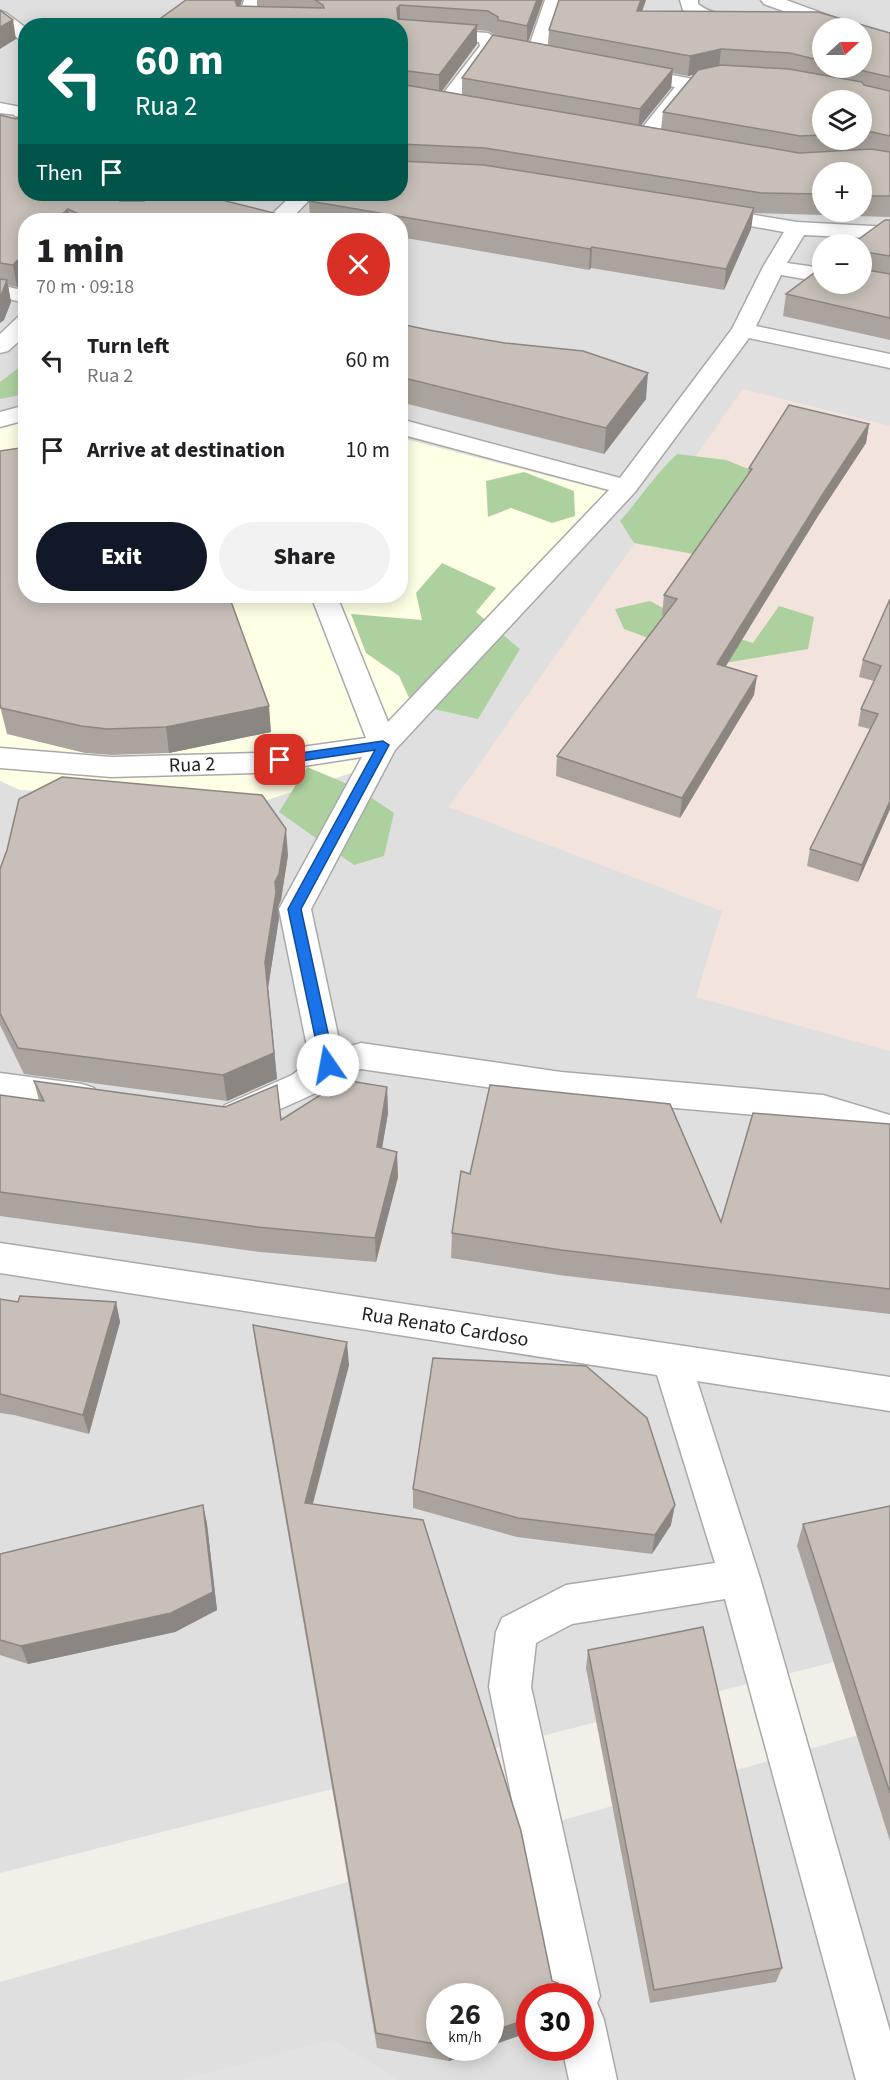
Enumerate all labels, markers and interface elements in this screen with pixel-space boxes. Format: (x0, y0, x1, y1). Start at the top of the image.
north arrow (812, 18, 872, 78)
map controls (812, 18, 872, 294)
text: 60 m (135, 31, 224, 91)
icon: left (36, 42, 114, 120)
text: Rua 2 (135, 87, 197, 126)
button: layers (812, 90, 872, 150)
icon: arrive (95, 156, 128, 189)
text: Then (36, 157, 83, 189)
button: + (812, 162, 872, 222)
text: 1 min (36, 225, 124, 276)
button: close (327, 233, 390, 296)
button: − (812, 234, 872, 294)
text: 70 m · 09:18 (36, 273, 134, 301)
text: Turn left (87, 330, 169, 362)
icon: left (36, 344, 69, 377)
text: 60 m (345, 344, 390, 376)
text: Rua 2 (87, 362, 133, 390)
icon: arrive (36, 434, 69, 467)
text: Arrive at destination (87, 434, 285, 466)
text: 10 m (345, 434, 390, 466)
button: Exit (36, 522, 207, 591)
button: Share (219, 522, 390, 591)
pin (254, 734, 305, 785)
icon: arrive (263, 743, 296, 776)
street label: Rua 2 (168, 750, 216, 780)
position arrow (296, 1033, 360, 1097)
street label: Rua Renato Cardoso (359, 1300, 531, 1354)
speed limit sign: 30 (516, 1983, 594, 2061)
text: 26 (449, 1993, 481, 2036)
text: km/h (448, 2027, 482, 2048)

